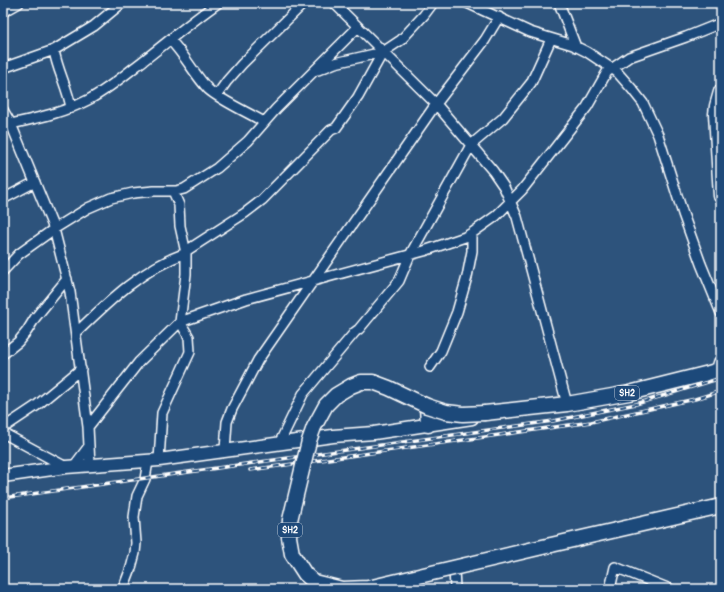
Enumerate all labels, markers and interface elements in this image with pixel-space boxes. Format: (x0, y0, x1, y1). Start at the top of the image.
road number: SH2 (615, 386, 639, 400)
road number: SH2 (278, 523, 302, 537)

